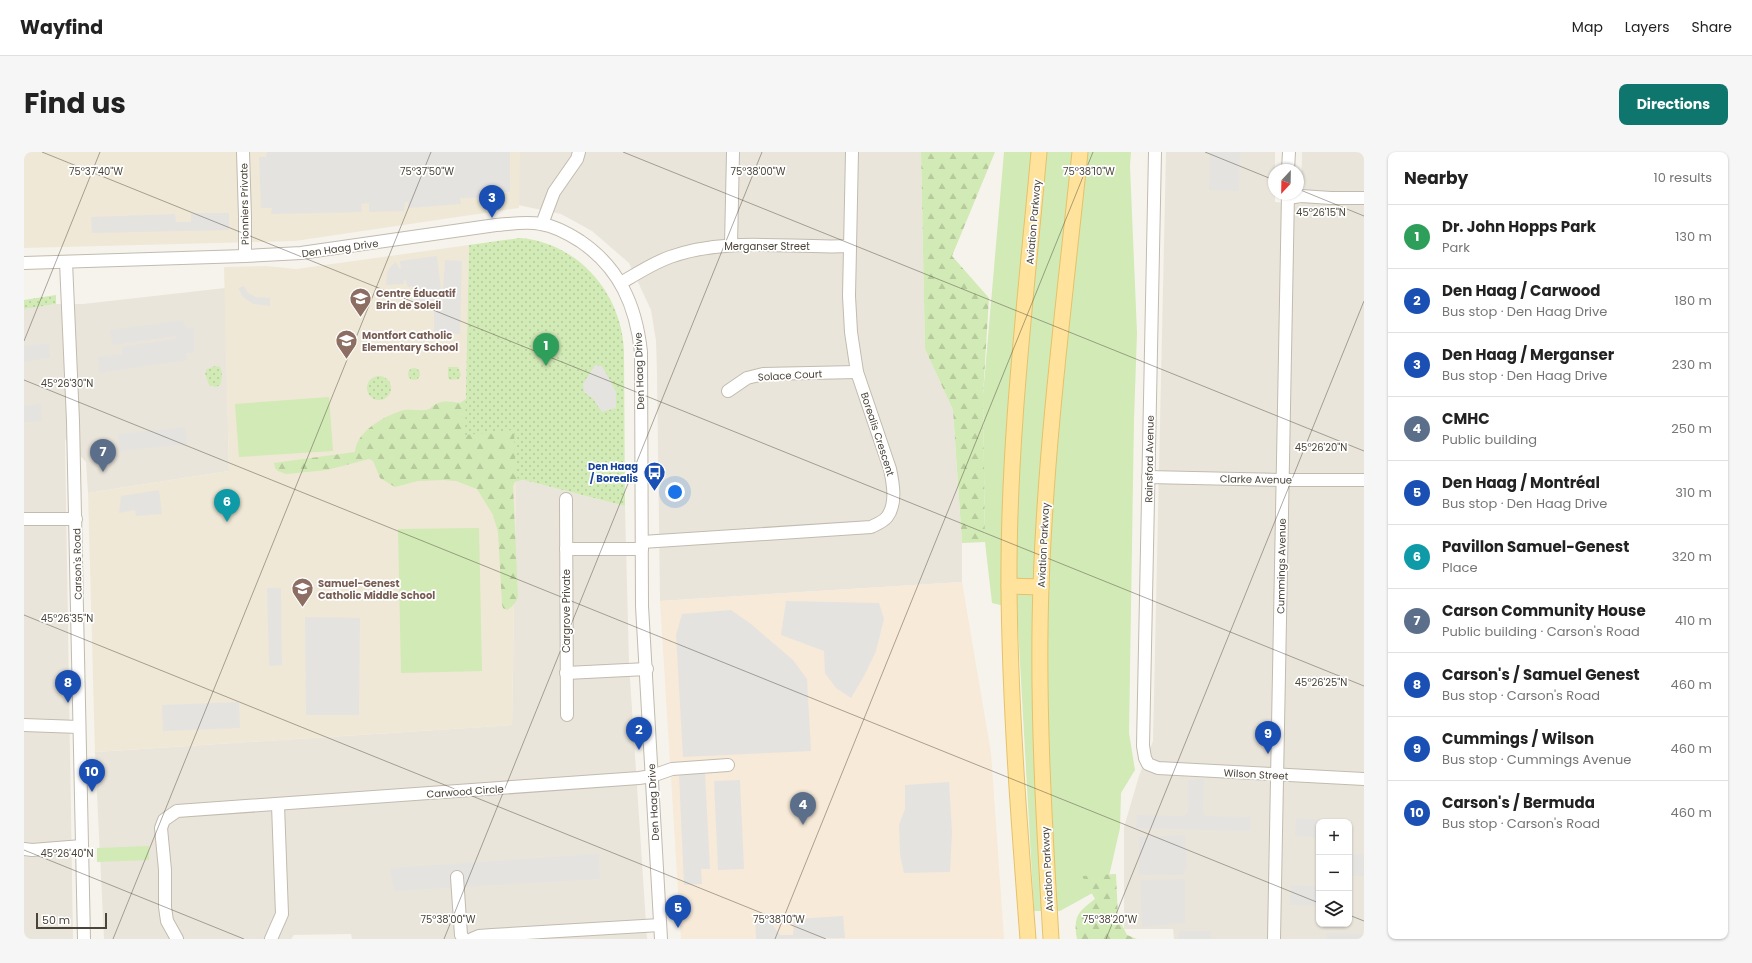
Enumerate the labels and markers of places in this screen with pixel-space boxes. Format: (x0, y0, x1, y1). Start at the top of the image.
pin: 3 (479, 185, 505, 218)
school or university icon: Centre Éducatif Brin de Soleil (347, 286, 373, 319)
place label: Centre Éducatif Brin de Soleil (376, 286, 456, 313)
school or university icon: Montfort Catholic Elementary School (334, 328, 360, 361)
place label: Montfort Catholic Elementary School (362, 328, 458, 355)
pin: 1 (533, 333, 559, 366)
pin: 7 (90, 439, 116, 472)
place label: Den Haag / Borealis (588, 459, 638, 486)
bus stop icon: Den Haag / Borealis (641, 459, 667, 492)
pin: 6 (214, 489, 240, 522)
school or university icon: Samuel-Genest Catholic Middle School (289, 576, 315, 609)
place label: Samuel-Genest Catholic Middle School (318, 576, 435, 603)
pin: 8 (55, 670, 81, 703)
pin: 2 (626, 717, 652, 750)
pin: 9 (1255, 721, 1281, 754)
pin: 10 (79, 759, 105, 792)
pin: 4 (790, 792, 816, 825)
pin: 5 (665, 895, 691, 928)

